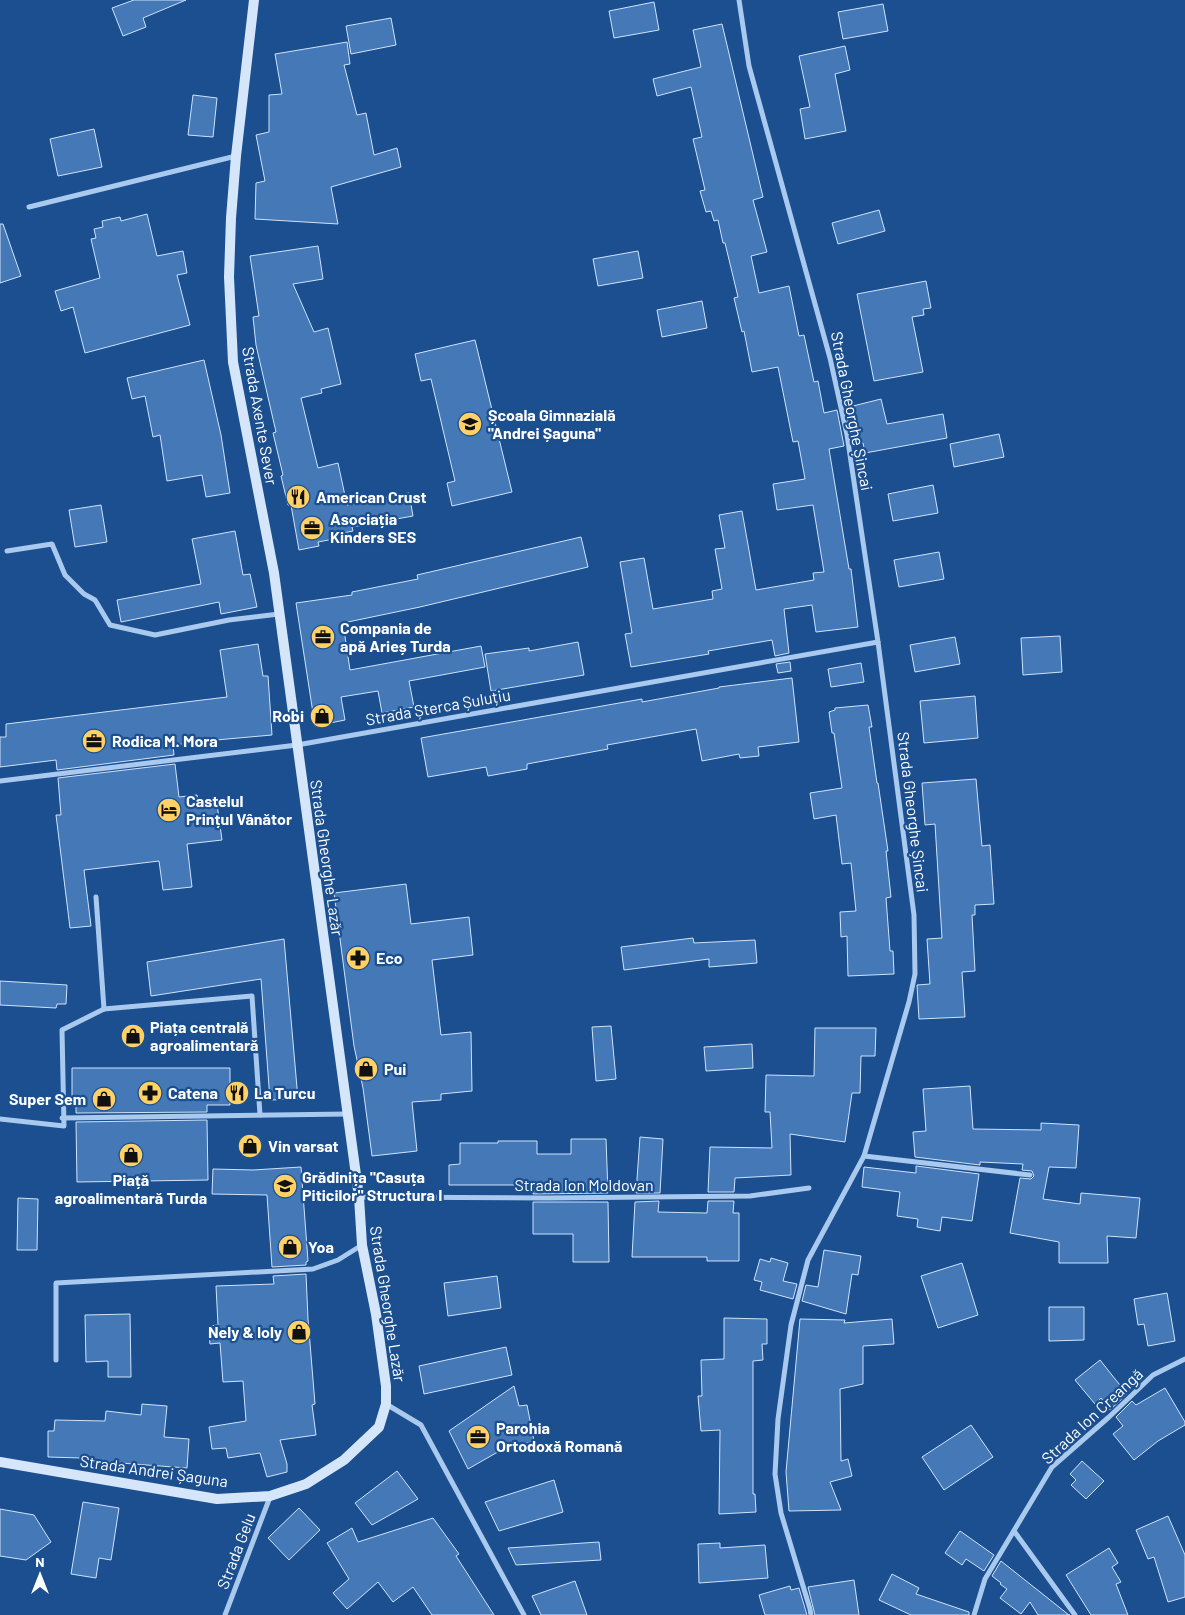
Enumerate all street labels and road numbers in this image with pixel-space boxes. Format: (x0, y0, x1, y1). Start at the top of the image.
street label: Strada Gheorghe Șincai (828, 330, 877, 492)
street label: Strada Axente Sever (239, 345, 282, 487)
street label: Strada Șterca Șuluțiu (364, 684, 512, 729)
street label: Strada Gheorghe Șincai (894, 731, 933, 893)
street label: Strada Gheorghe Lazăr (307, 779, 348, 937)
street label: Strada Ion Moldovan (514, 1175, 654, 1194)
street label: Strada Gheorghe Lazăr (367, 1225, 410, 1383)
street label: Strada Ion Creangă (1037, 1364, 1146, 1467)
street label: Strada Andrei Șaguna (79, 1451, 229, 1490)
street label: Strada Gelu (212, 1510, 259, 1591)

